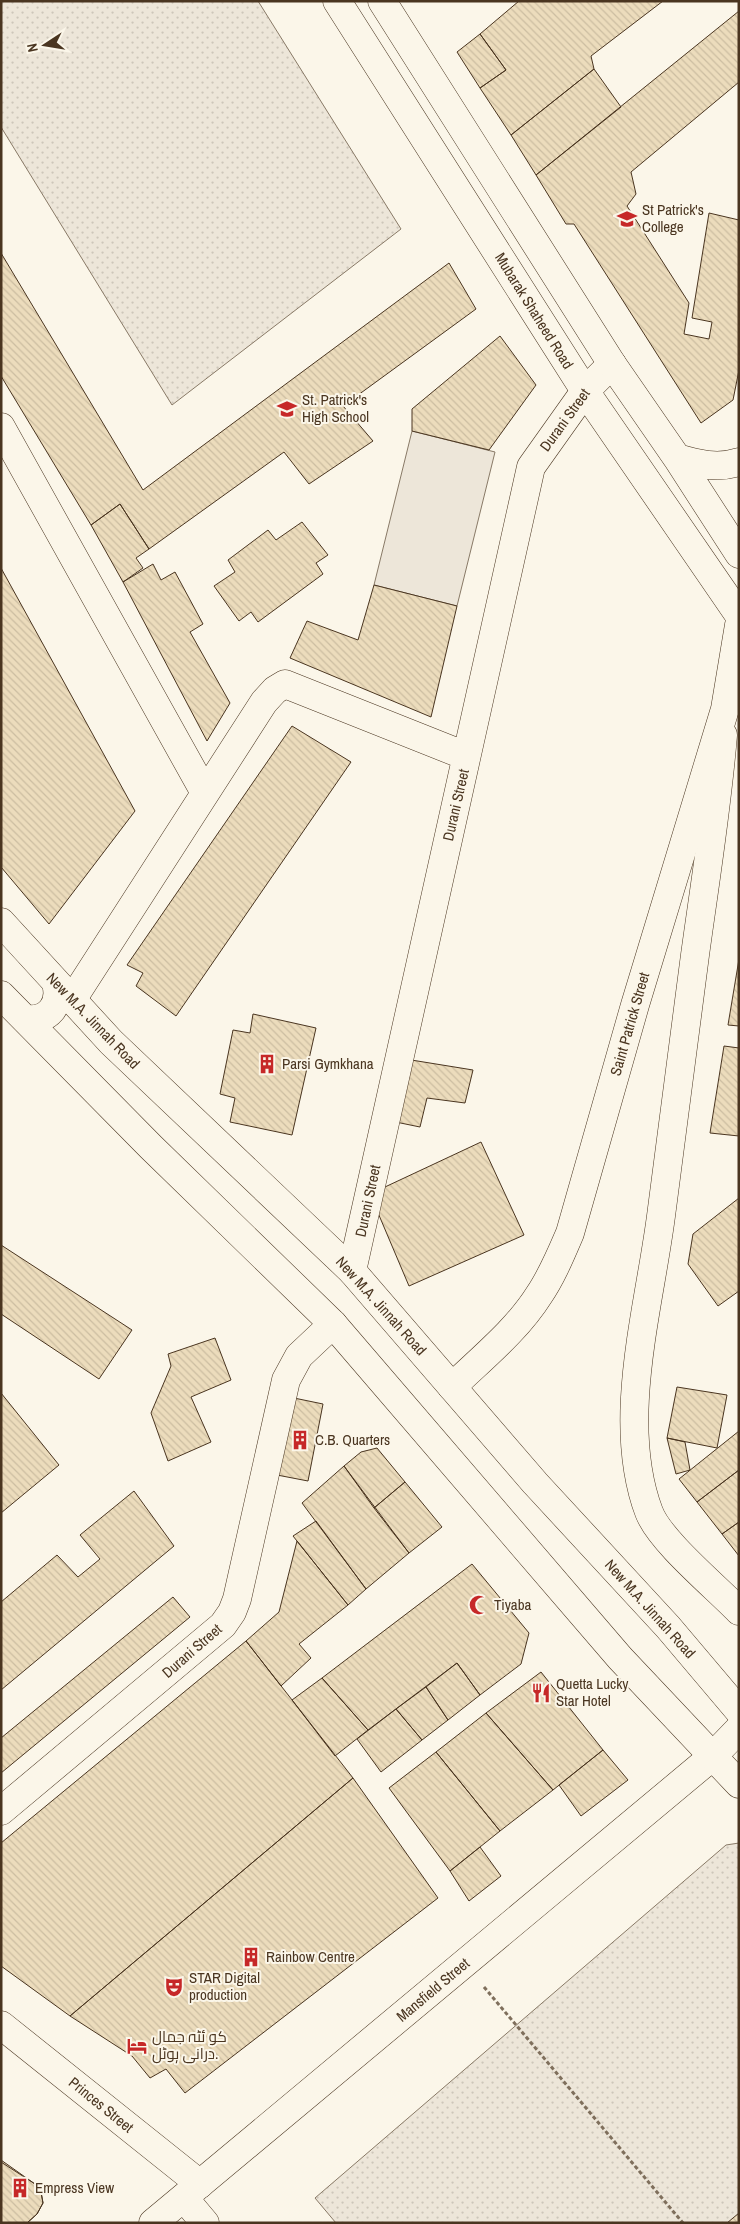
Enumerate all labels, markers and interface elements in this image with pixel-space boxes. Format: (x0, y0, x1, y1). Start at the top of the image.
north arrow (20, 20, 70, 70)
text: N (23, 42, 42, 54)
place label: St Patrick's College (642, 199, 704, 237)
school or university icon: St Patrick's College (616, 208, 638, 230)
street label: Mubarak Shaheed Road (490, 249, 579, 373)
street label: Durani Street (535, 383, 595, 455)
place label: St. Patrick's High School (302, 389, 369, 427)
school or university icon: St. Patrick's High School (276, 398, 298, 420)
street label: Durani Street (437, 766, 474, 843)
street label: New M.A. Jinnah Road (42, 968, 145, 1073)
street label: Saint Patrick Street (605, 969, 654, 1078)
building icon: Parsi Gymkhana (256, 1053, 278, 1075)
place label: Parsi Gymkhana (282, 1053, 374, 1074)
street label: Durani Street (350, 1162, 386, 1239)
street label: New M.A. Jinnah Road (331, 1252, 431, 1360)
building icon: C.B. Quarters (289, 1429, 311, 1451)
place label: C.B. Quarters (315, 1429, 390, 1450)
street label: New M.A. Jinnah Road (600, 1555, 700, 1663)
mosque icon: Tiyaba (468, 1594, 490, 1616)
place label: Tiyaba (494, 1594, 531, 1615)
street label: Durani Street (157, 1618, 227, 1683)
place label: Quetta Lucky Star Hotel (556, 1673, 629, 1711)
restaurant icon: Quetta Lucky Star Hotel (530, 1682, 552, 1704)
building icon: Rainbow Centre (240, 1946, 262, 1968)
place label: Rainbow Centre (266, 1946, 355, 1967)
street label: Mansfield Street (392, 1952, 474, 2026)
place label: STAR Digital production (189, 1967, 260, 2005)
theatre icon: STAR Digital production (163, 1976, 185, 1998)
place label: کو ئٹہ جمال درانی ہوٹل. (152, 2026, 227, 2064)
hotel icon: کو ئٹہ جمال درانی ہوٹل. (126, 2035, 148, 2057)
street label: Princes Street (64, 2072, 139, 2138)
building icon: Empress View (9, 2177, 31, 2199)
place label: Empress View (35, 2177, 114, 2198)

